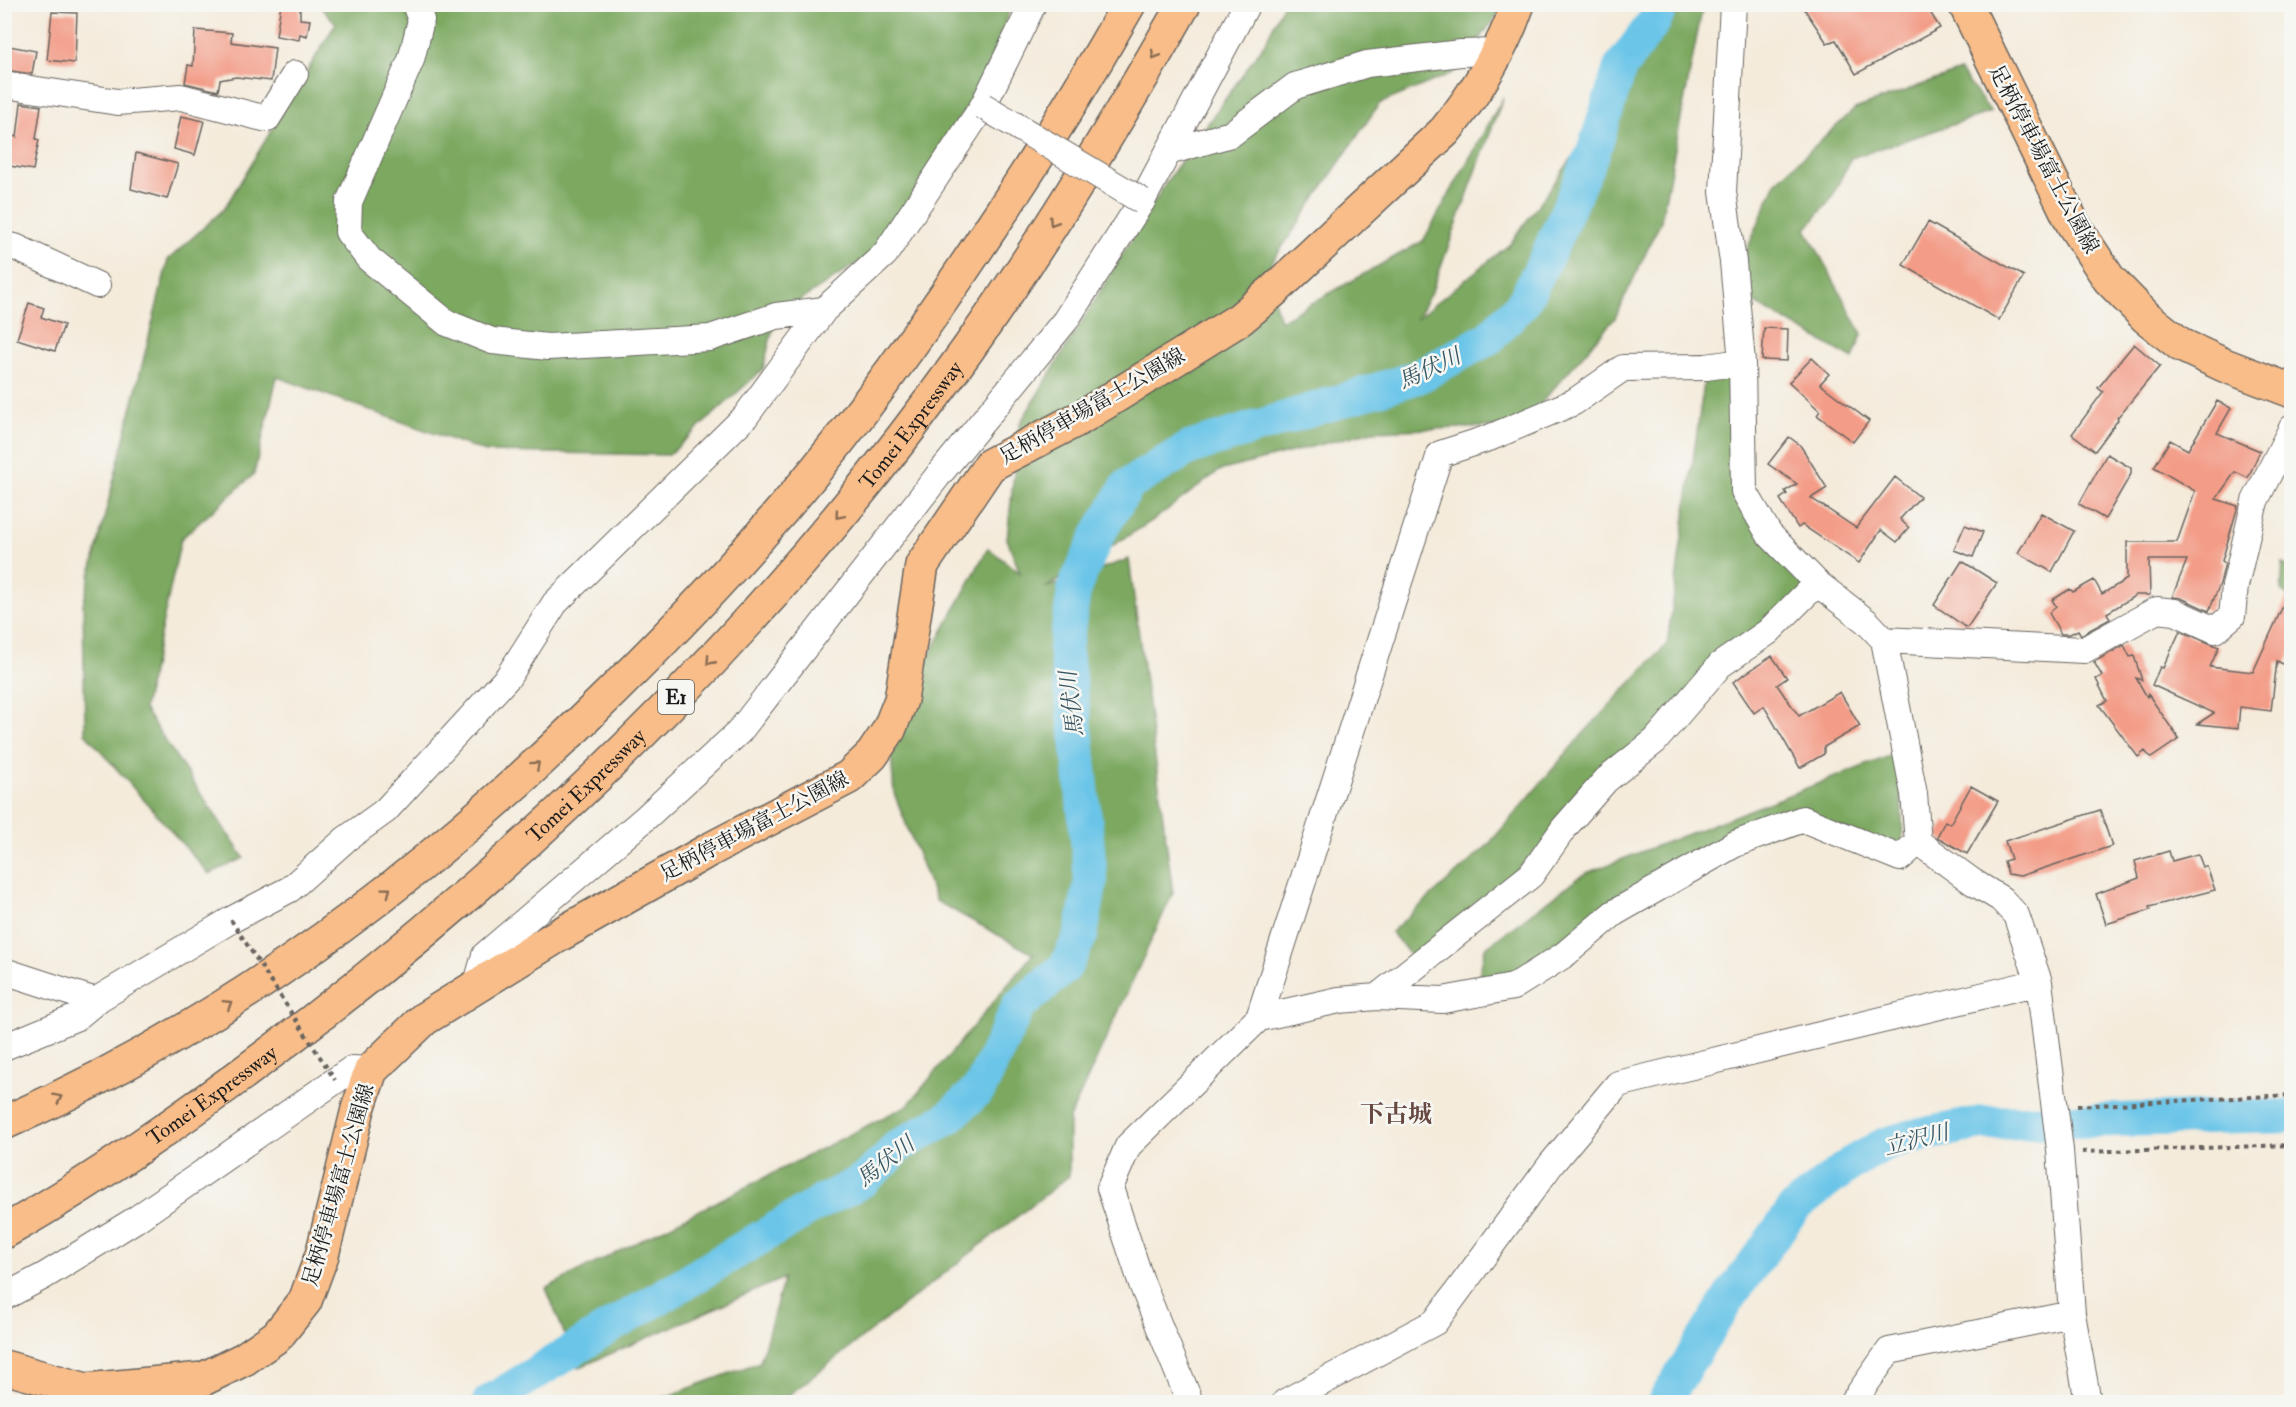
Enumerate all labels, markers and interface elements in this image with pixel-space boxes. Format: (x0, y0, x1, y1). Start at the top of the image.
one-way arrow (1150, 49, 1162, 59)
street label: 足柄停車場富士公園線 (1982, 60, 2105, 258)
one-way arrow (1048, 216, 1060, 226)
water label: 馬伏川 (1394, 341, 1467, 396)
street label: 足柄停車場富士公園線 (995, 342, 1190, 471)
street label: Tomei Expressway (854, 355, 969, 495)
one-way arrow (835, 508, 846, 519)
one-way arrow (706, 654, 717, 665)
water label: 馬伏川 (1054, 667, 1090, 738)
road number: E1 (658, 680, 694, 714)
street label: Tomei Expressway (521, 723, 652, 849)
one-way arrow (529, 761, 539, 772)
street label: 足柄停車場富士公園線 (655, 765, 853, 888)
one-way arrow (380, 887, 391, 898)
one-way arrow (221, 1000, 232, 1011)
street label: Tomei Expressway (142, 1039, 283, 1152)
street label: 足柄停車場富士公園線 (297, 1080, 380, 1290)
one-way arrow (51, 1094, 62, 1106)
district label: 下古城 (1360, 1099, 1432, 1130)
water label: 立沢川 (1881, 1118, 1954, 1162)
water label: 馬伏川 (851, 1129, 922, 1193)

